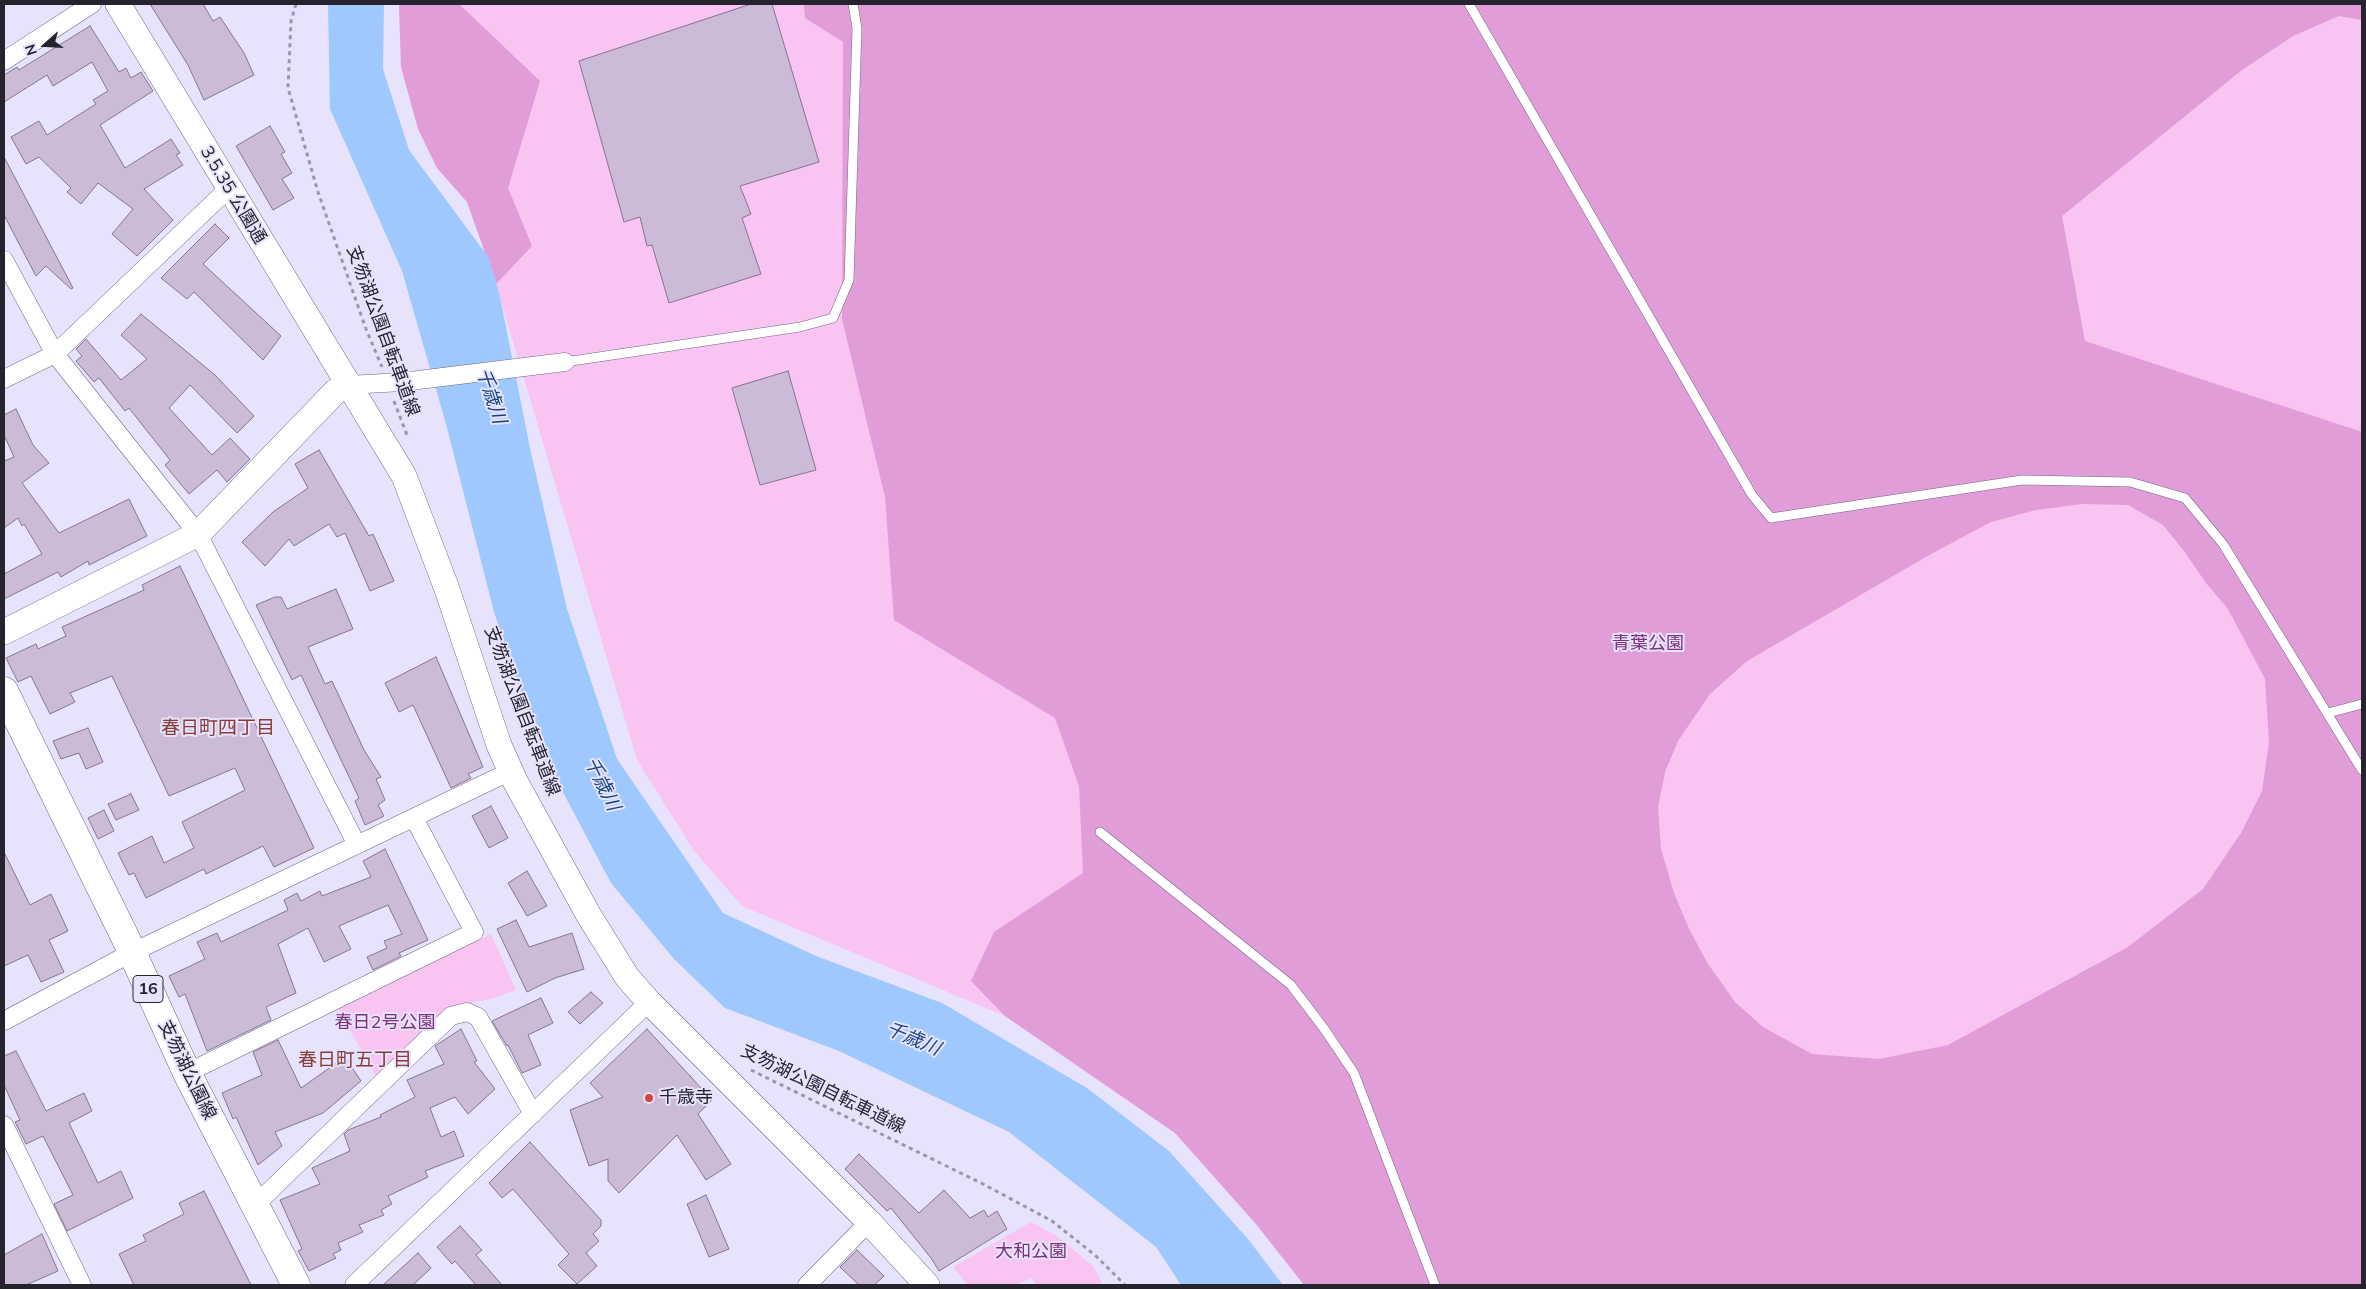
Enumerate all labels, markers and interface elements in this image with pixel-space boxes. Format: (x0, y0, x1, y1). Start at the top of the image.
north arrow (20, 20, 70, 70)
text: N (21, 42, 41, 58)
street label: 3.5.35 公園通 (195, 142, 271, 248)
street label: 支笏湖公園自転車道線 (342, 243, 424, 419)
water label: 千歳川 (471, 365, 511, 427)
street label: 支笏湖公園自転車道線 (480, 623, 564, 799)
park label: 青葉公園 (1612, 633, 1684, 655)
district label: 春日町四丁目 (161, 717, 275, 739)
water label: 千歳川 (579, 753, 625, 815)
road number: 16 (133, 976, 163, 1002)
park label: 春日2号公園 (335, 1012, 435, 1034)
street label: 支笏湖公園線 (154, 1017, 220, 1123)
water label: 千歳川 (882, 1017, 944, 1061)
street label: 支笏湖公園自転車道線 (737, 1040, 909, 1138)
district label: 春日町五丁目 (298, 1049, 412, 1071)
place label: 千歳寺 (659, 1087, 713, 1109)
marker: 千歳寺 (643, 1092, 655, 1104)
park label: 大和公園 (995, 1241, 1067, 1263)

